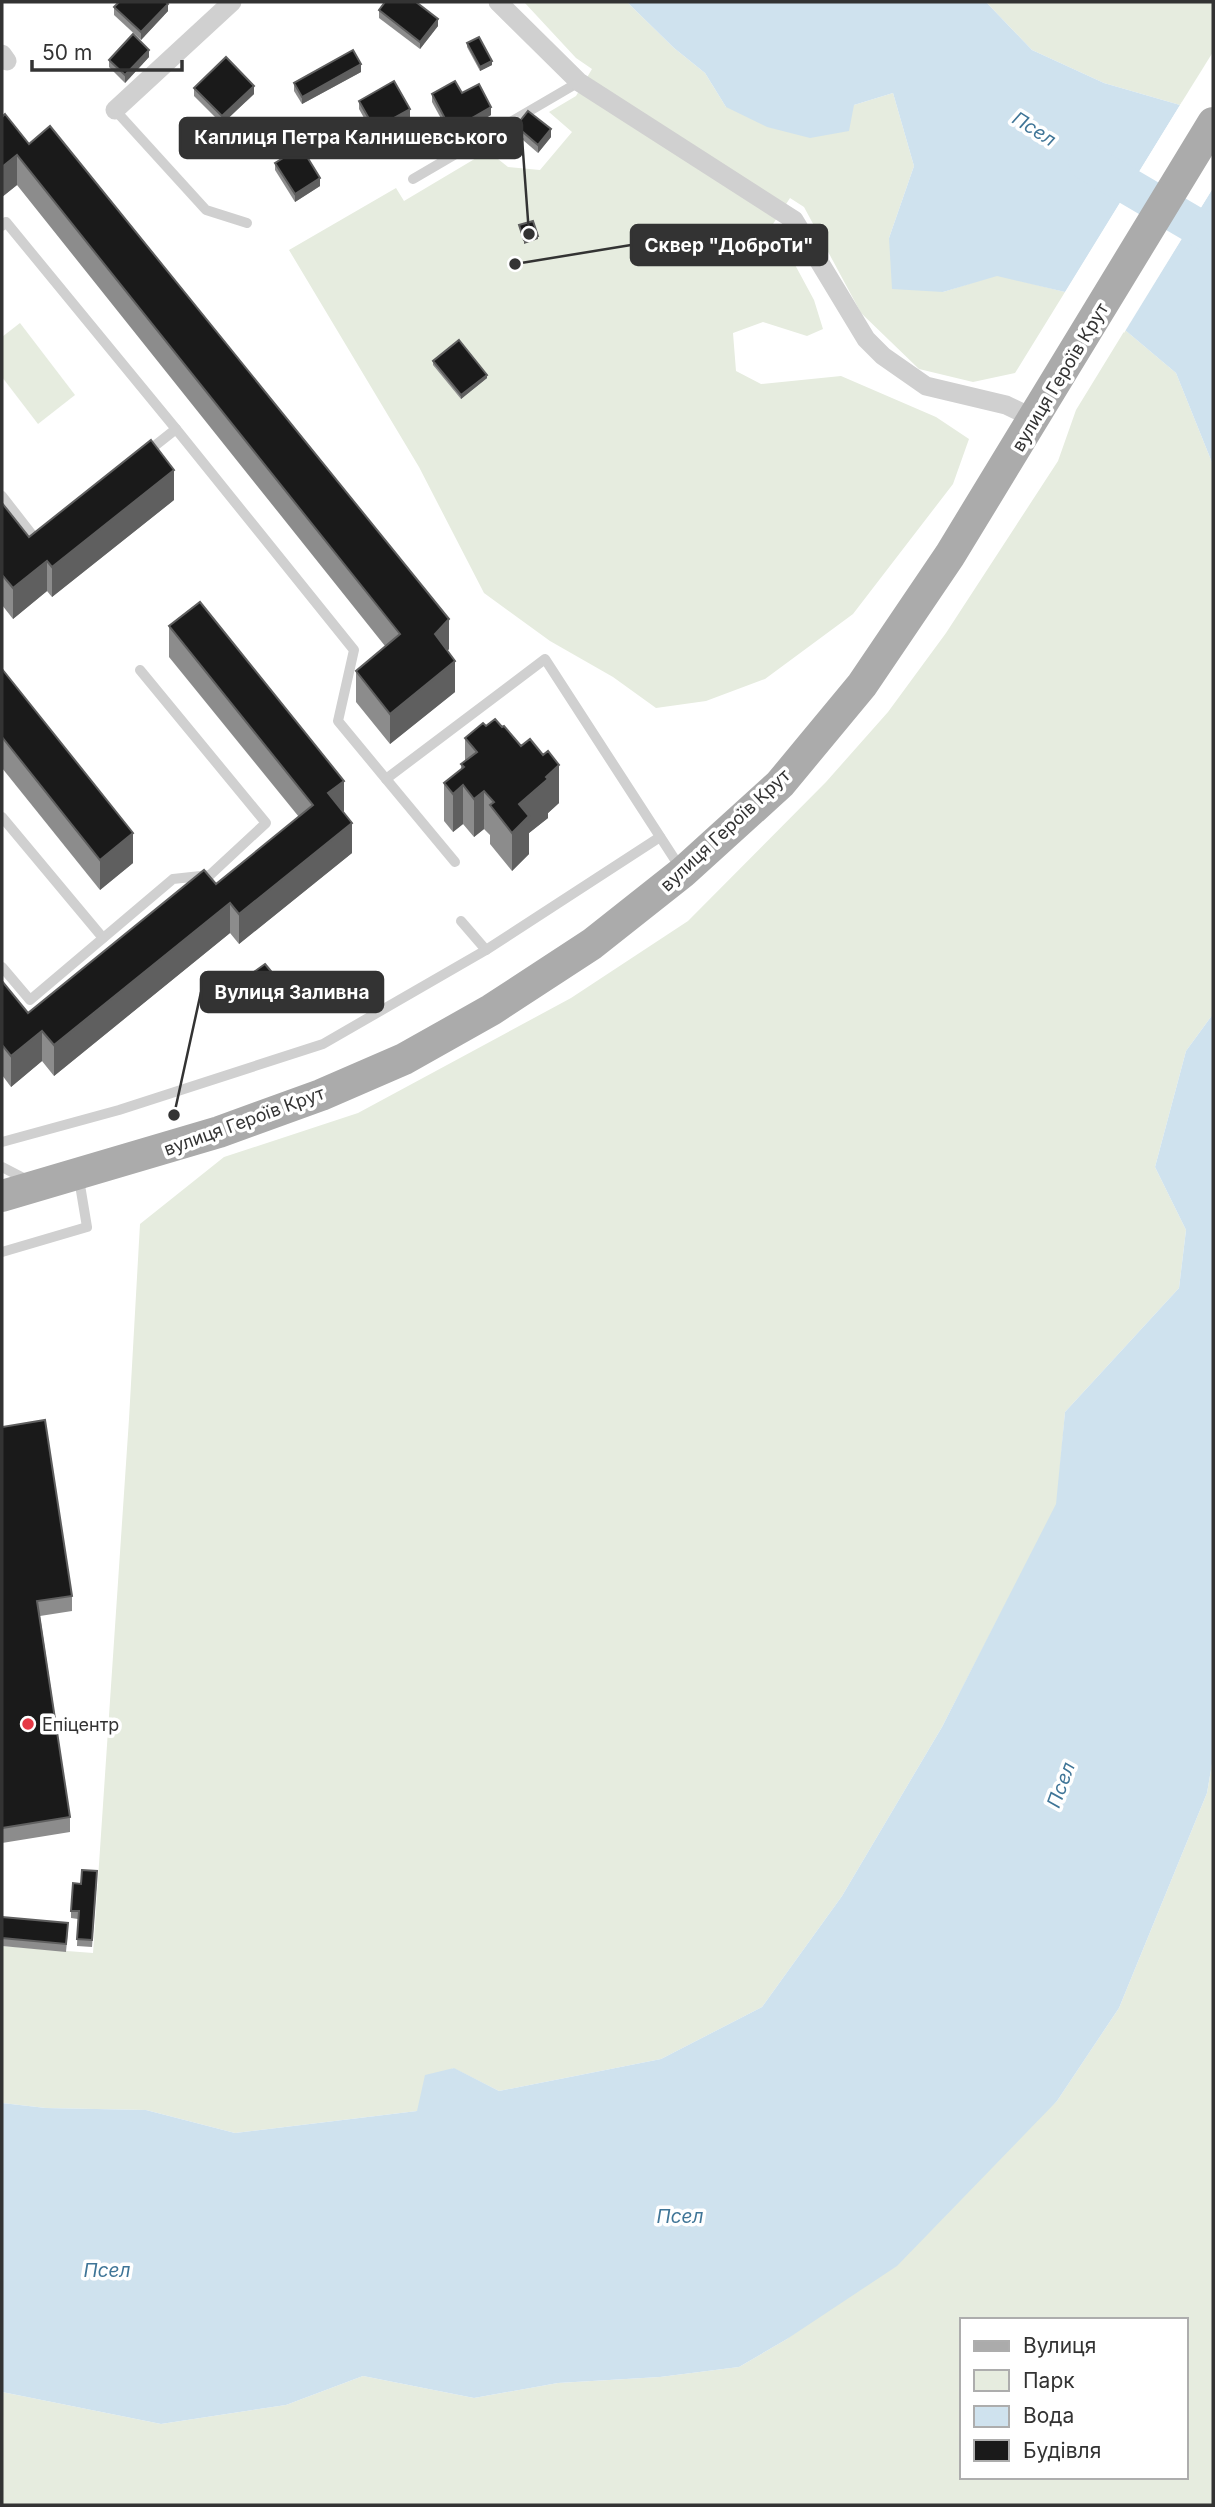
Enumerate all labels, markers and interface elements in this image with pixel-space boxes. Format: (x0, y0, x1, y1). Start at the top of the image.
scale bar (32, 28, 182, 72)
text: 50 m (42, 40, 92, 65)
water label: Псел (1008, 107, 1060, 151)
callout: Каплиця Петра Калнишевського (180, 118, 522, 158)
text: Каплиця Петра Калнишевського (194, 126, 508, 149)
callout: Сквер "ДоброТи" (631, 225, 827, 265)
text: Сквер "ДоброТи" (645, 234, 813, 257)
street label: вулиця Героїв Крут (1007, 299, 1113, 455)
street label: вулиця Героїв Крут (656, 764, 795, 895)
callout: Вулиця Заливна (201, 972, 383, 1012)
text: Вулиця Заливна (215, 981, 369, 1004)
street label: вулиця Героїв Крут (161, 1082, 328, 1160)
place label: Епіцентр (42, 1714, 119, 1735)
marker: Епіцентр (20, 1716, 36, 1732)
water label: Псел (1042, 1759, 1080, 1811)
water label: Псел (657, 2205, 703, 2228)
water label: Псел (84, 2259, 130, 2282)
legend (960, 2318, 1187, 2479)
text: Вулиця (1023, 2333, 1096, 2358)
text: Парк (1023, 2368, 1075, 2393)
text: Вода (1023, 2403, 1074, 2428)
text: Будівля (1023, 2438, 1101, 2463)

